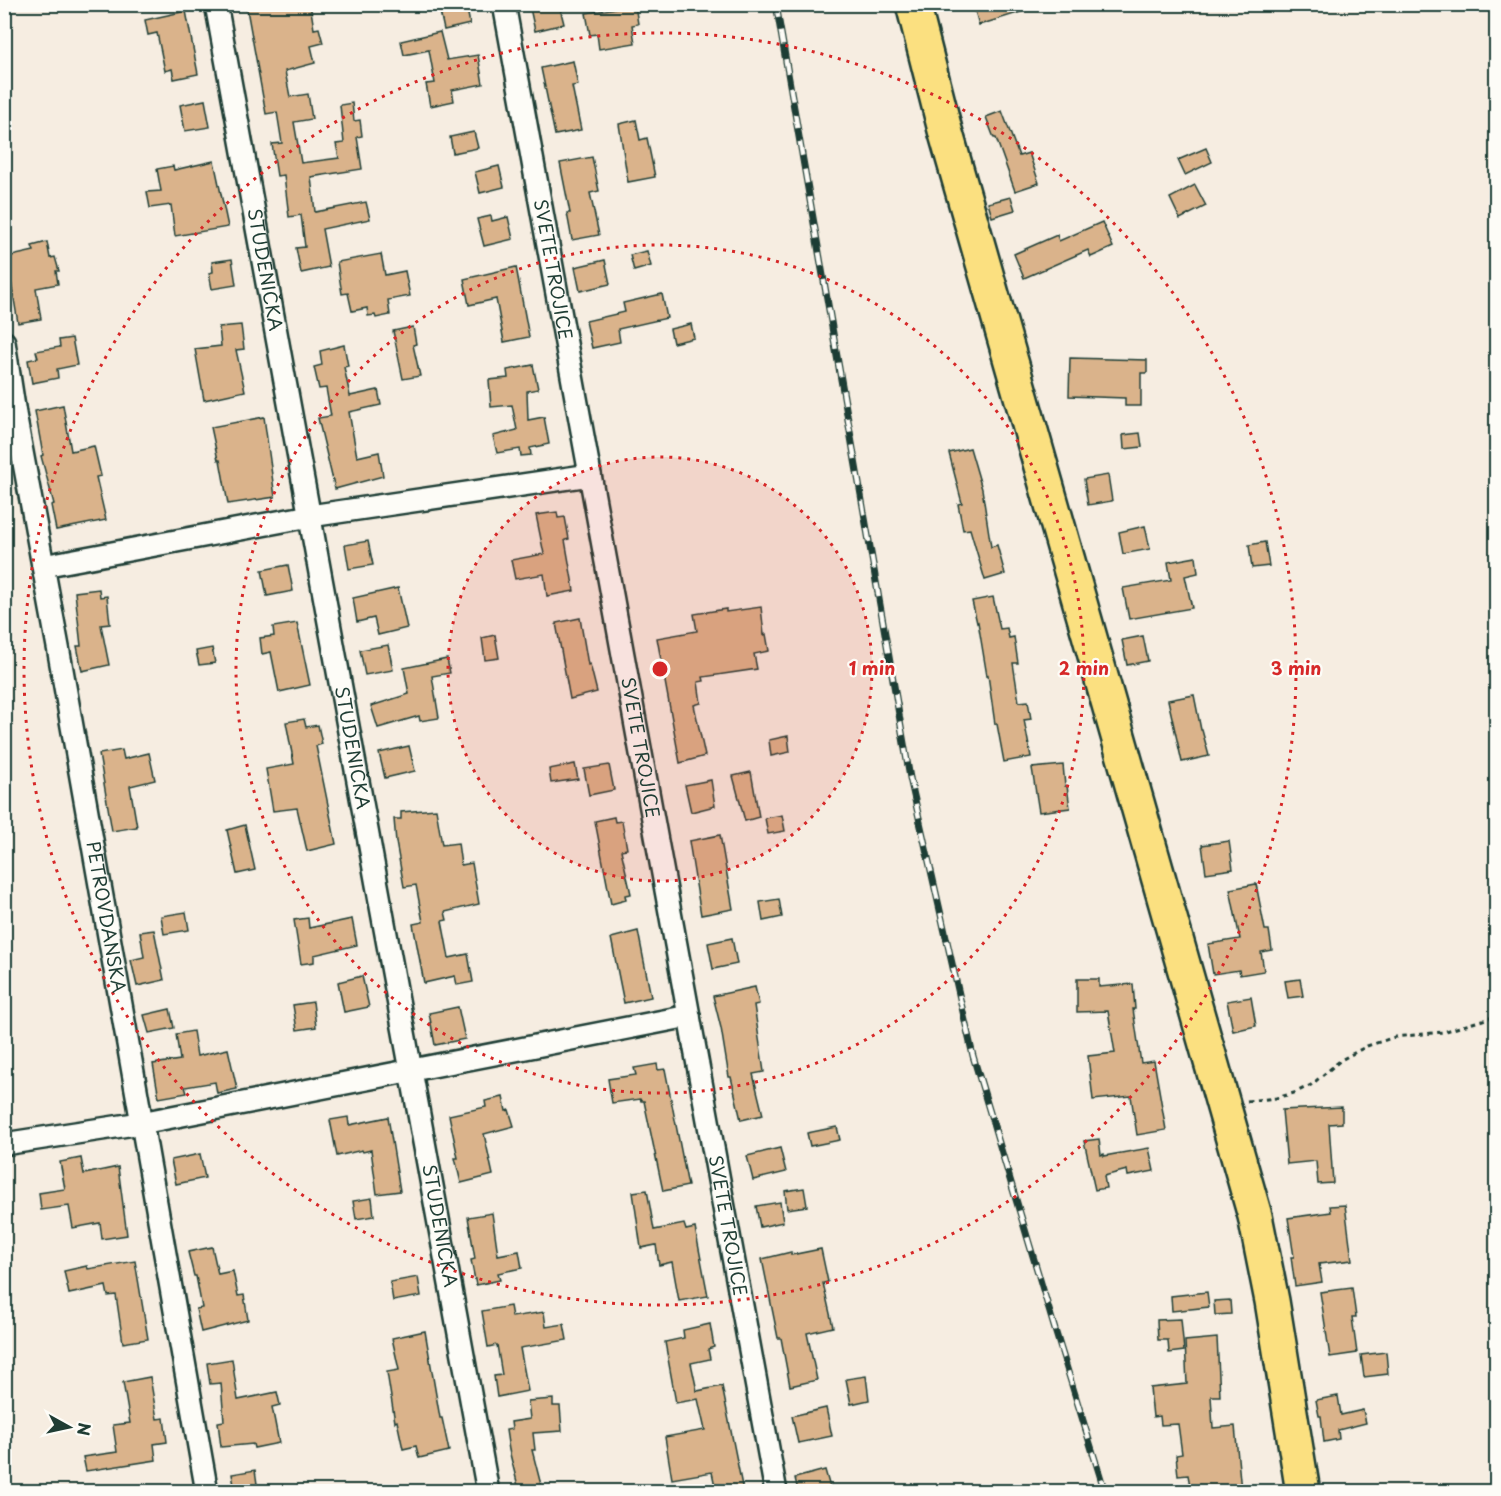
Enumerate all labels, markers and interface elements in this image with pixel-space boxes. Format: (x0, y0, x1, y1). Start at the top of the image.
street label: SVETE TROJICE (528, 197, 580, 342)
street label: STUDENIČKA (242, 206, 291, 333)
text: 1 min (849, 654, 895, 681)
text: 2 min (1059, 654, 1109, 681)
text: 3 min (1271, 654, 1321, 681)
centre of rings (650, 659, 670, 679)
street label: SVETE TROJICE (615, 675, 667, 820)
street label: STUDENIČKA (329, 684, 378, 811)
street label: PETROVDANSKA (80, 839, 134, 995)
street label: SVETE TROJICE (703, 1153, 755, 1298)
street label: STUDENIČKA (416, 1162, 465, 1289)
north arrow (39, 1397, 99, 1457)
text: N (72, 1421, 98, 1437)

